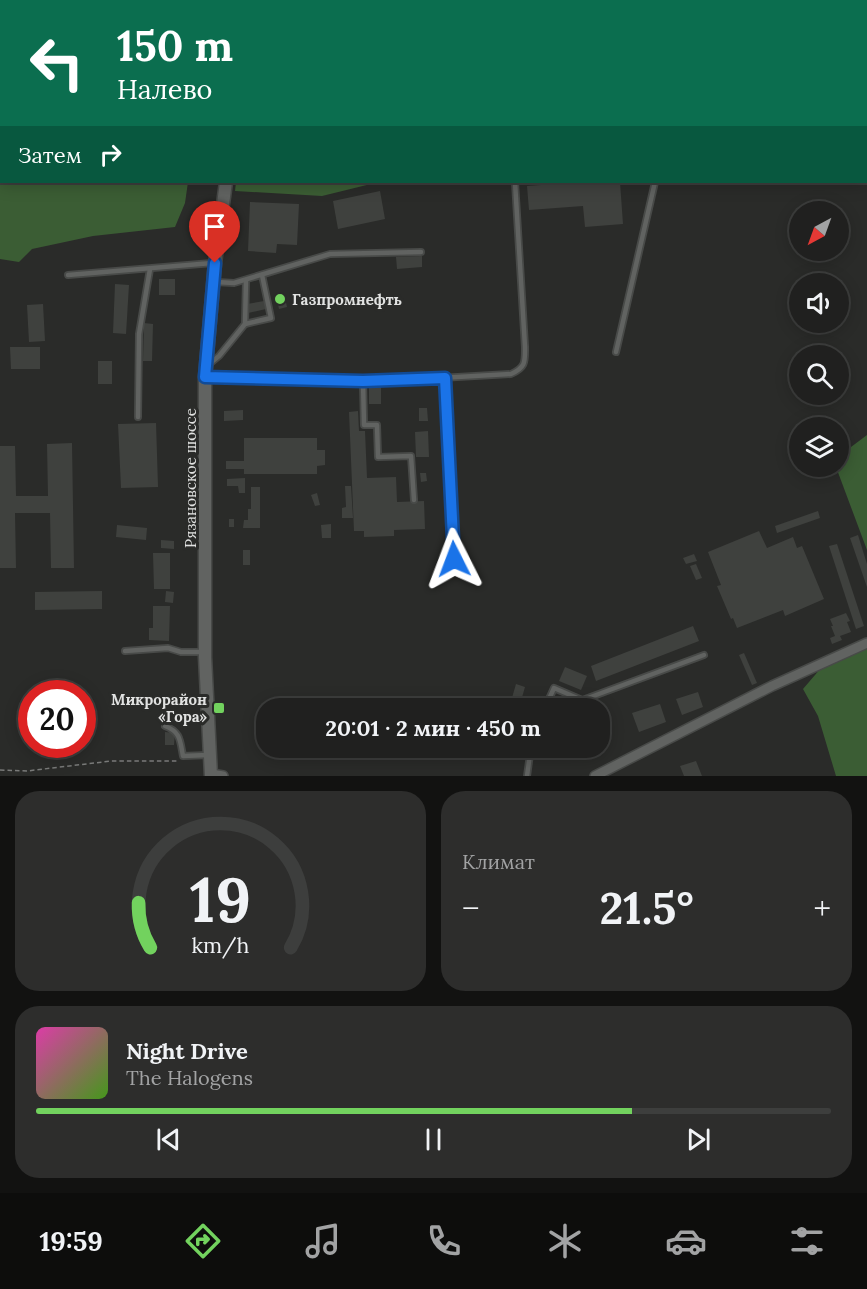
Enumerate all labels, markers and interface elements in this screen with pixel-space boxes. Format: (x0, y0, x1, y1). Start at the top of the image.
text: 150 m (117, 19, 233, 73)
icon: left (18, 24, 96, 102)
text: Налево (117, 72, 212, 106)
icon: right (94, 138, 127, 171)
text: Затем (18, 141, 82, 169)
pin (189, 201, 240, 263)
north arrow (789, 201, 849, 261)
map controls (789, 201, 849, 477)
icon: arrive (198, 210, 231, 243)
button: sound (789, 273, 849, 333)
place label: Газпромнефть (292, 290, 402, 309)
marker: Газпромнефть (273, 292, 287, 306)
button: search (789, 345, 849, 405)
street label: Рязановское шоссе (181, 408, 200, 548)
button: layers (789, 417, 849, 477)
position arrow (422, 527, 486, 591)
speed limit sign: 20 (18, 680, 96, 758)
place label: Микрорайон «Гора» (111, 690, 208, 726)
marker: Микрорайон «Гора» (212, 701, 226, 715)
text: 20:01 · 2 мин · 450 m (325, 714, 541, 742)
text: Климат (462, 849, 535, 874)
text: 19 (190, 859, 251, 939)
text: 21.5° (599, 879, 694, 936)
text: − (462, 887, 480, 929)
text: + (813, 887, 831, 929)
text: km/h (192, 931, 250, 959)
text: Night Drive (126, 1037, 248, 1065)
text: The Halogens (126, 1065, 253, 1090)
icon: previous (152, 1123, 185, 1156)
icon: pause (417, 1123, 450, 1156)
icon: next (682, 1123, 715, 1156)
icon: directions (182, 1220, 224, 1262)
icon: music (302, 1220, 344, 1262)
icon: phone (423, 1220, 465, 1262)
icon: climate (544, 1220, 586, 1262)
icon: car (665, 1220, 707, 1262)
icon: filters (786, 1220, 828, 1262)
text: 19:59 (39, 1224, 103, 1258)

